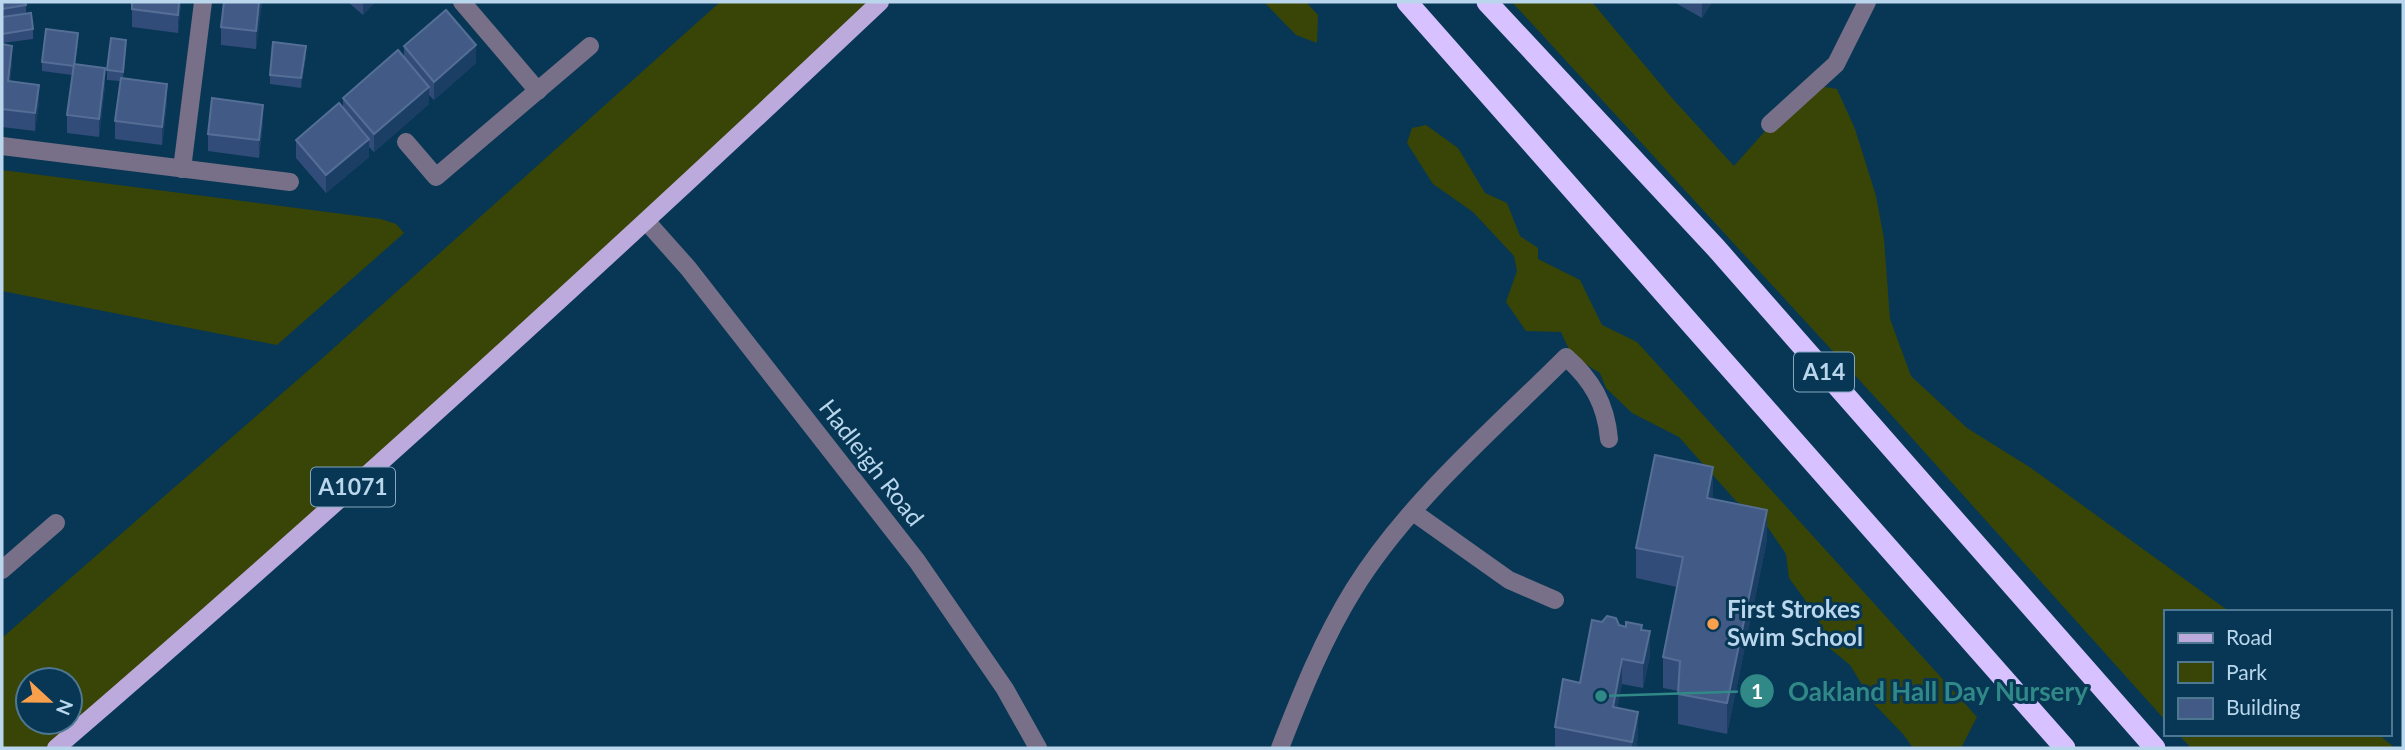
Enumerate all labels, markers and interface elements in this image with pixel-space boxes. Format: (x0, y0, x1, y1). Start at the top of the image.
road number: A14 (1794, 352, 1854, 392)
street label: Hadleigh Road (814, 393, 931, 531)
road number: A1071 (311, 467, 395, 506)
place label: First Strokes Swim School (1727, 594, 1863, 651)
legend (2164, 610, 2391, 736)
marker: First Strokes Swim School (1705, 616, 1721, 632)
text: Road (2226, 624, 2273, 649)
text: Park (2226, 659, 2267, 684)
north arrow (14, 666, 84, 736)
callout: Oakland Hall Day Nursery (1739, 668, 2102, 715)
text: Oakland Hall Day Nursery (1788, 675, 2088, 707)
text: 1 (1751, 678, 1763, 703)
text: Building (2226, 694, 2301, 719)
text: N (52, 696, 79, 719)

